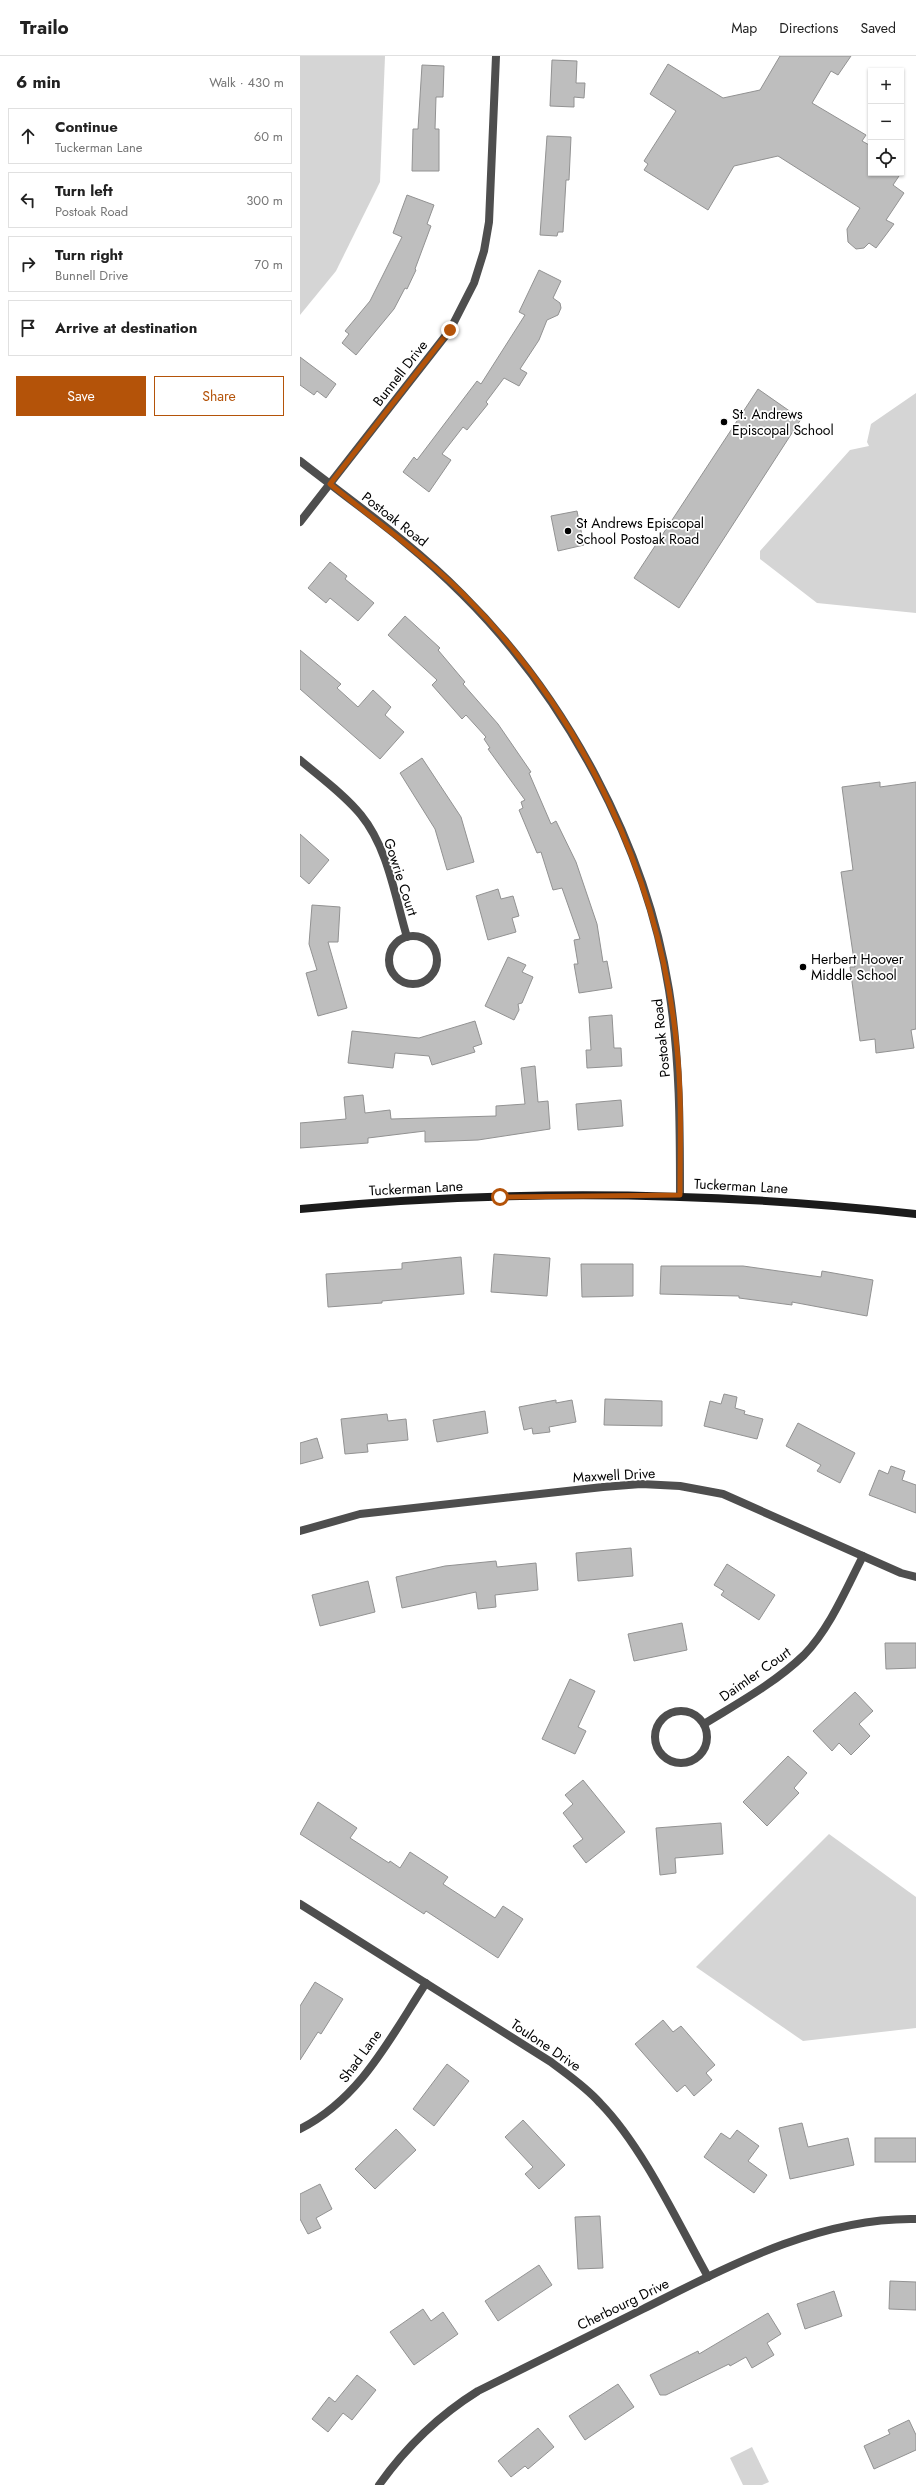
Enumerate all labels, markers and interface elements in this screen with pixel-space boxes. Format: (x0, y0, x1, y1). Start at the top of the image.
text: Trailo (20, 14, 69, 41)
text: Map (731, 18, 757, 38)
text: Directions (779, 18, 839, 38)
text: Saved (861, 18, 896, 38)
map controls (868, 68, 904, 176)
button: + (868, 68, 904, 104)
text: 6 min (16, 70, 61, 94)
text: Walk · 430 m (209, 73, 284, 92)
button: − (868, 104, 904, 140)
text: Continue (55, 116, 118, 138)
icon: ahead (17, 125, 39, 147)
text: 60 m (254, 127, 283, 146)
text: Tuckerman Lane (55, 138, 142, 157)
button: locate (868, 140, 904, 176)
text: Turn left (55, 180, 113, 202)
icon: left (17, 189, 39, 211)
text: 300 m (246, 191, 283, 210)
text: Postoak Road (55, 202, 128, 221)
text: Turn right (55, 244, 123, 266)
icon: right (17, 253, 39, 275)
text: 70 m (254, 255, 283, 274)
text: Bunnell Drive (55, 266, 128, 285)
icon: arrive (17, 317, 39, 339)
text: Arrive at destination (55, 317, 197, 339)
route end (441, 321, 459, 339)
street label: Bunnell Drive (368, 336, 432, 410)
button: Save (16, 376, 146, 416)
button: Share (154, 376, 284, 416)
place label: St. Andrews Episcopal School (732, 404, 834, 440)
marker: St. Andrews Episcopal School (719, 417, 729, 427)
street label: Postoak Road (358, 487, 432, 551)
place label: St Andrews Episcopal School Postoak Road (576, 513, 704, 549)
marker: St Andrews Episcopal School Postoak Road (563, 526, 573, 536)
street label: Gowrie Court (379, 836, 423, 919)
place label: Herbert Hoover Middle School (811, 949, 904, 985)
marker: Herbert Hoover Middle School (798, 962, 808, 972)
street label: Postoak Road (647, 998, 675, 1078)
street label: Tuckerman Lane (693, 1174, 789, 1198)
street label: Tuckerman Lane (368, 1176, 464, 1200)
route start (491, 1188, 509, 1206)
street label: Maxwell Drive (572, 1463, 656, 1487)
street label: Daimler Court (715, 1642, 795, 1706)
street label: Toulone Drive (507, 2014, 585, 2076)
street label: Shad Lane (334, 2025, 386, 2087)
street label: Cherbourg Drive (574, 2273, 672, 2335)

